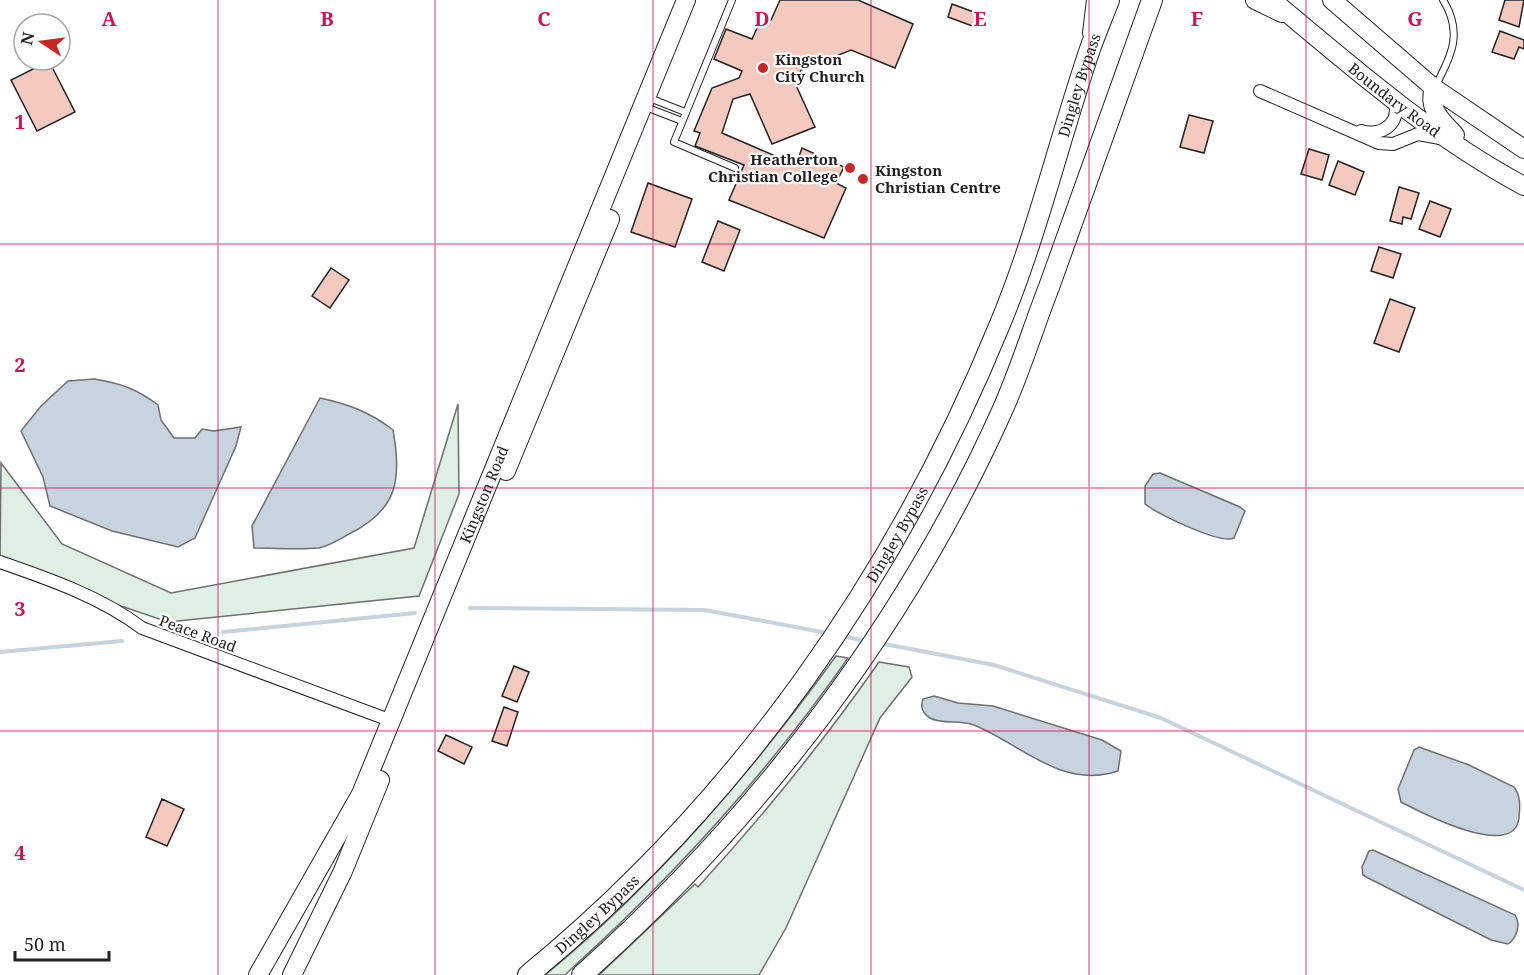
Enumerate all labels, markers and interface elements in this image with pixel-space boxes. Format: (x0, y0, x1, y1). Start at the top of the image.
text: A (101, 5, 117, 32)
text: B (320, 5, 334, 32)
text: C (537, 5, 551, 32)
text: D (754, 5, 770, 32)
text: E (973, 5, 987, 32)
text: F (1191, 5, 1203, 32)
text: G (1407, 5, 1423, 32)
north arrow (12, 12, 72, 72)
text: N (15, 30, 40, 47)
street label: Dingley Bypass (1053, 30, 1105, 139)
place label: Kingston City Church (775, 49, 865, 86)
street label: Boundary Road (1344, 58, 1445, 141)
marker: Kingston City Church (756, 61, 770, 75)
text: 1 (14, 108, 26, 135)
place label: Heatherton Christian College (708, 149, 838, 186)
place label: Kingston Christian Centre (875, 160, 1001, 197)
marker: Heatherton Christian College (843, 161, 857, 175)
marker: Kingston Christian Centre (856, 172, 870, 186)
text: 2 (14, 351, 26, 378)
street label: Kingston Road (455, 443, 513, 546)
street label: Dingley Bypass (861, 482, 932, 586)
text: 3 (14, 595, 26, 622)
street label: Peace Road (157, 610, 239, 656)
text: 4 (14, 839, 26, 866)
street label: Dingley Bypass (551, 870, 643, 958)
scale bar (15, 924, 110, 962)
text: 50 m (24, 932, 66, 956)

